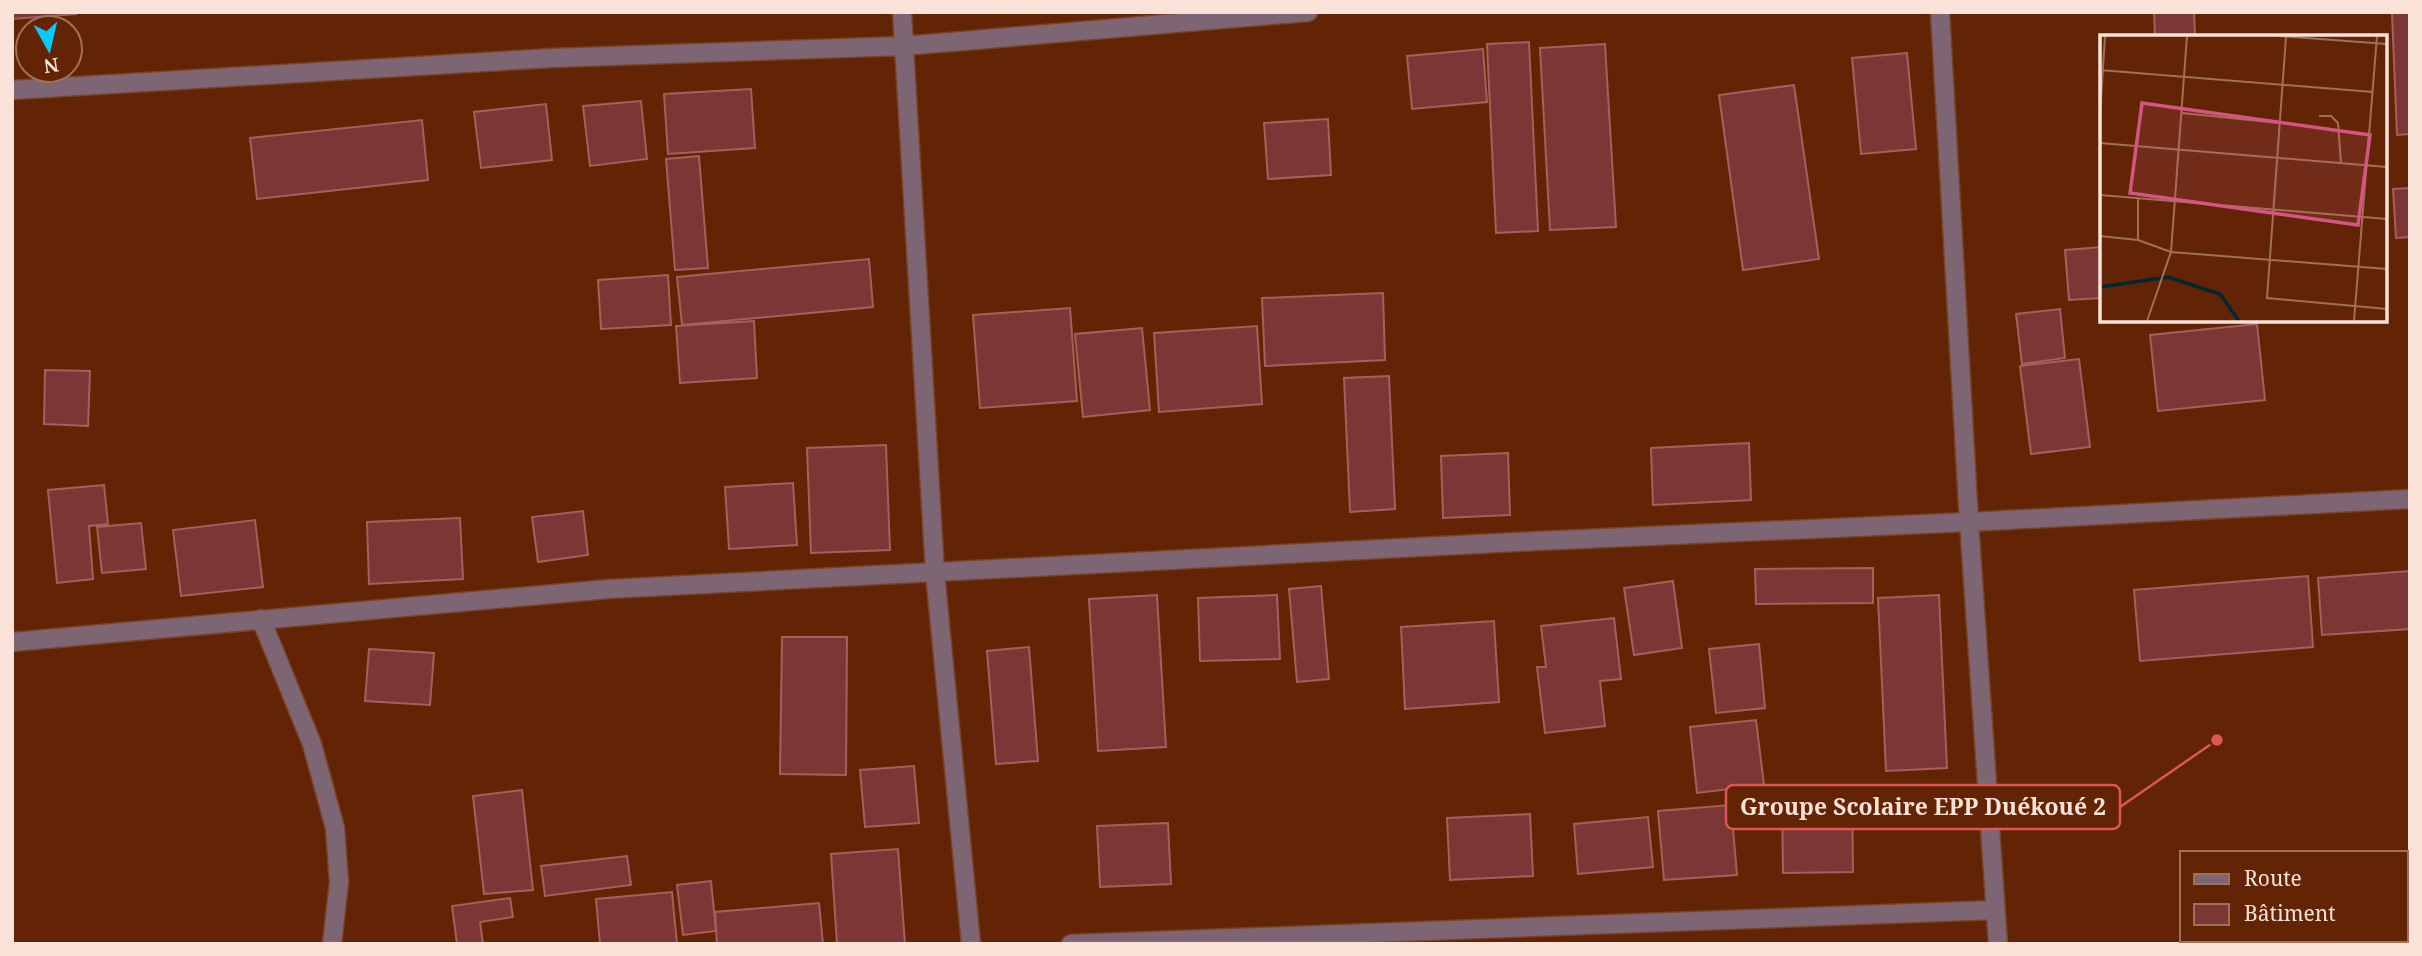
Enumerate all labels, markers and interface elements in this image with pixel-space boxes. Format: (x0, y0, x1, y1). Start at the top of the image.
north arrow (14, 14, 84, 84)
inset map (2100, 35, 2387, 322)
text: N (42, 52, 61, 80)
callout: Groupe Scolaire EPP Duékoué 2 (1726, 785, 2120, 829)
text: Groupe Scolaire EPP Duékoué 2 (1740, 790, 2106, 822)
legend (2180, 851, 2408, 942)
text: Route (2244, 864, 2302, 892)
text: Bâtiment (2244, 899, 2336, 927)

